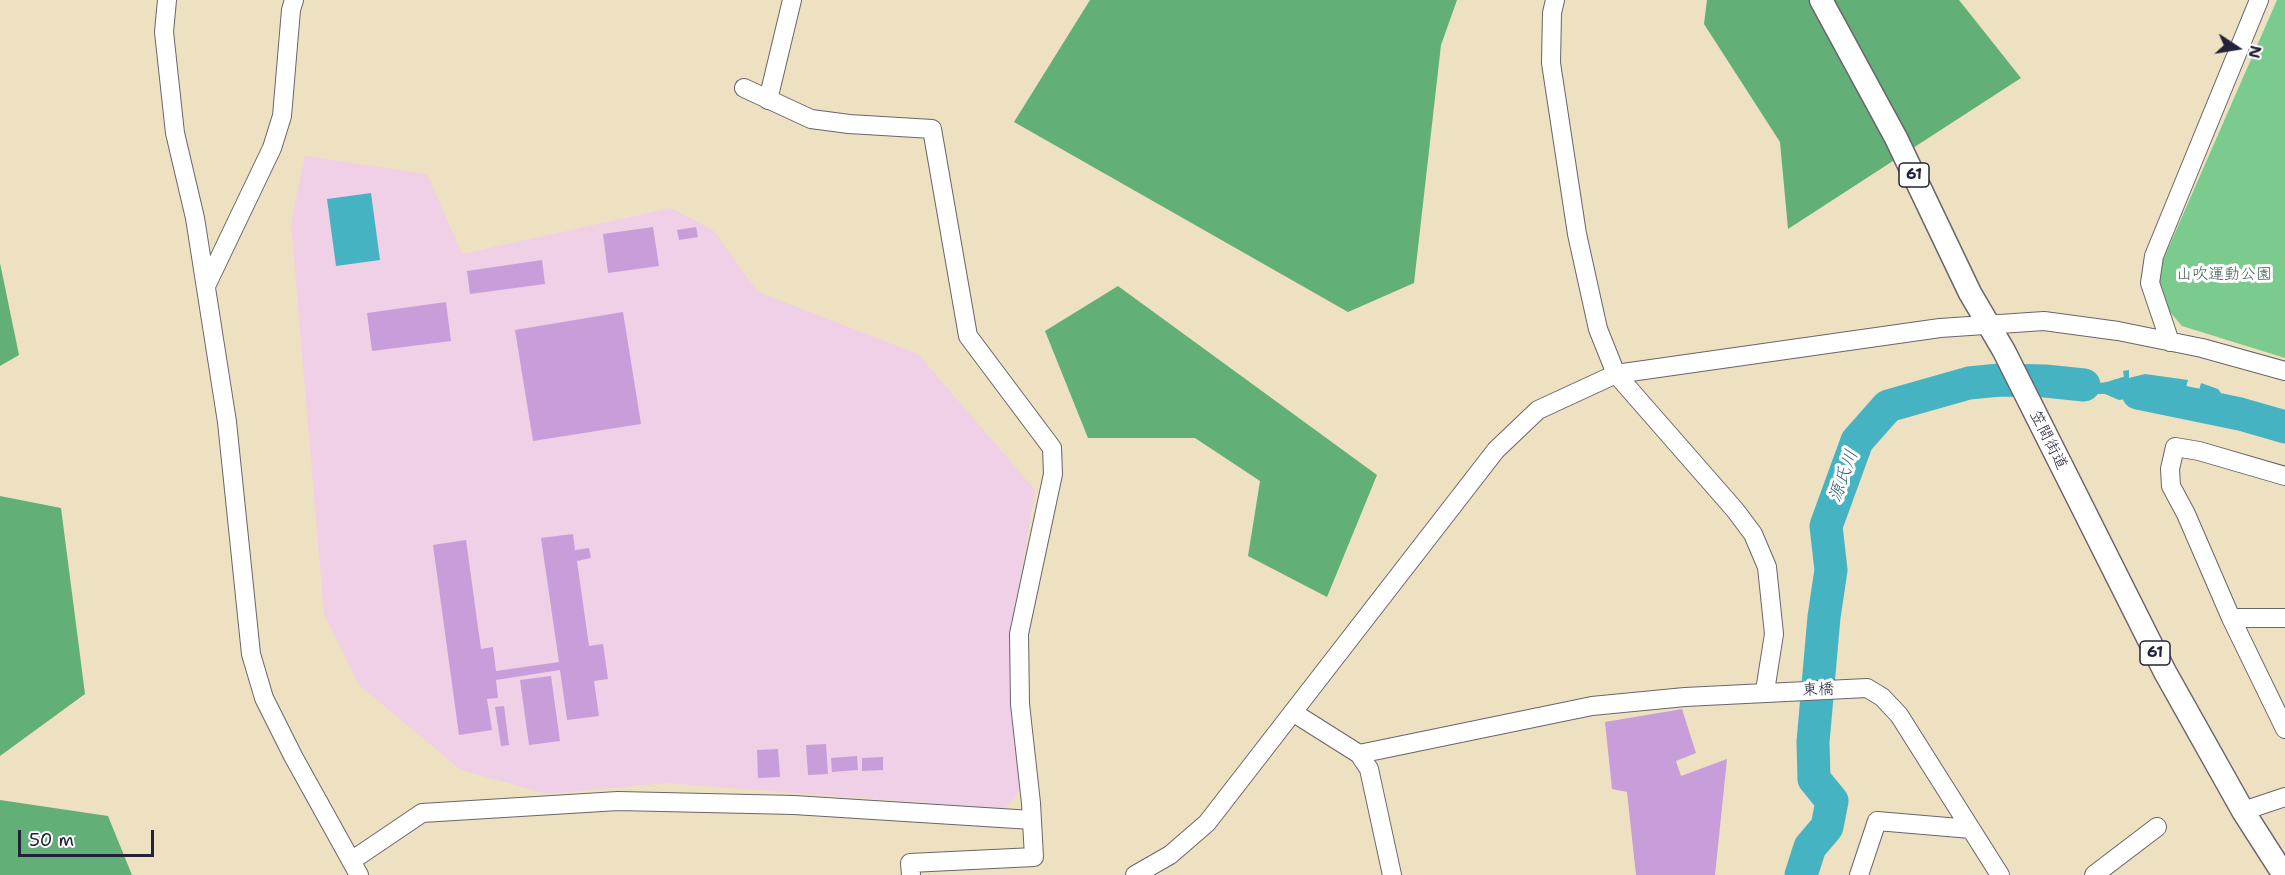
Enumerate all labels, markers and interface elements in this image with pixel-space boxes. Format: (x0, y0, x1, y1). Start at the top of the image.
north arrow (2207, 18, 2267, 78)
text: N (2244, 43, 2267, 60)
road number: 61 (1899, 163, 1929, 187)
park label: 山吹運動公園 (2176, 265, 2272, 285)
street label: 笠間街道 (2025, 407, 2071, 473)
water label: 源氏川 (1825, 447, 1863, 505)
road number: 61 (2140, 641, 2170, 665)
street label: 東橋 (1802, 680, 1834, 700)
scale bar (21, 818, 158, 856)
text: 50 m (29, 828, 74, 852)

